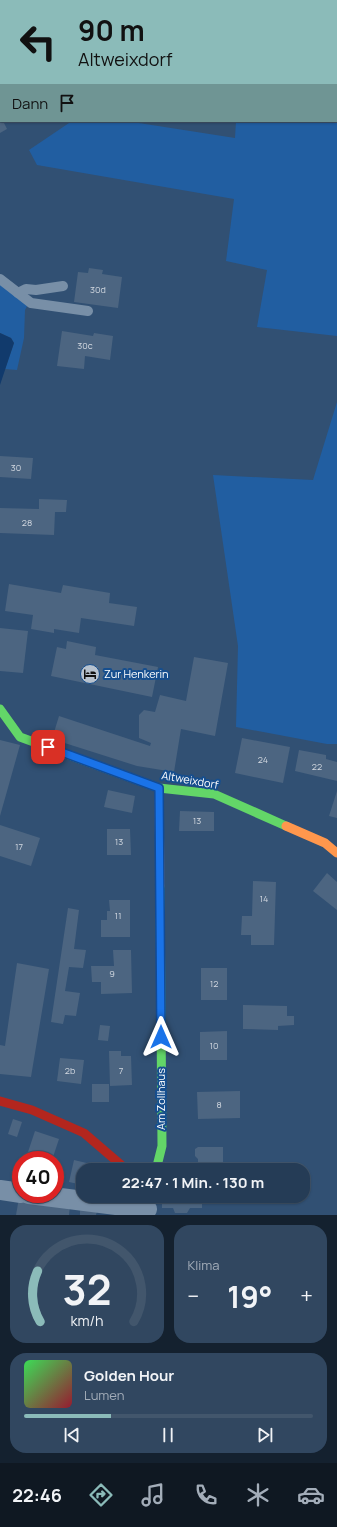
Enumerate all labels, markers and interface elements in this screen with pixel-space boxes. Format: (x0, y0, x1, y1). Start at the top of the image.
text: 90 m (78, 11, 145, 49)
icon: left (12, 16, 64, 68)
text: Altweixdorf (78, 47, 172, 71)
icon: arrive (56, 92, 78, 114)
text: Dann (12, 93, 48, 114)
house number: 30d (90, 283, 106, 296)
house number: 30c (77, 339, 93, 352)
house number: 30 (11, 461, 21, 474)
house number: 28 (22, 516, 32, 529)
hotel icon: Zur Henkerin (79, 663, 101, 685)
place label: Zur Henkerin (104, 666, 169, 681)
pin (31, 730, 65, 764)
icon: arrive (37, 736, 59, 758)
house number: 24 (258, 753, 268, 766)
house number: 22 (312, 760, 322, 773)
street label: Altweixdorf (160, 767, 220, 792)
house number: 13 (193, 814, 201, 827)
house number: 13 (115, 835, 123, 848)
house number: 17 (15, 840, 23, 853)
house number: 14 (260, 892, 268, 905)
house number: 11 (114, 909, 122, 922)
house number: 9 (109, 967, 115, 980)
house number: 12 (210, 977, 218, 990)
position arrow (140, 1016, 182, 1058)
house number: 10 (210, 1039, 219, 1052)
house number: 2b (65, 1064, 75, 1077)
house number: 7 (119, 1064, 124, 1077)
street label: Am Zollhaus (153, 1068, 168, 1130)
house number: 8 (216, 1098, 222, 1111)
speed limit sign: 40 (12, 1151, 64, 1203)
text: 22:47 · 1 Min. · 130 m (122, 1172, 264, 1193)
text: Klima (188, 1256, 220, 1274)
text: 32 (62, 1261, 111, 1317)
text: 19° (227, 1276, 273, 1317)
text: − (188, 1281, 199, 1311)
text: + (300, 1281, 313, 1311)
text: km/h (70, 1311, 103, 1330)
text: Golden Hour (84, 1365, 174, 1386)
text: Lumen (84, 1386, 124, 1404)
icon: previous (61, 1424, 83, 1446)
icon: pause (157, 1424, 179, 1446)
icon: next (254, 1424, 276, 1446)
icon: directions (87, 1481, 115, 1509)
icon: music (139, 1481, 167, 1509)
icon: phone (192, 1481, 220, 1509)
icon: climate (244, 1481, 272, 1509)
icon: car (297, 1481, 325, 1509)
text: 22:46 (12, 1483, 62, 1507)

